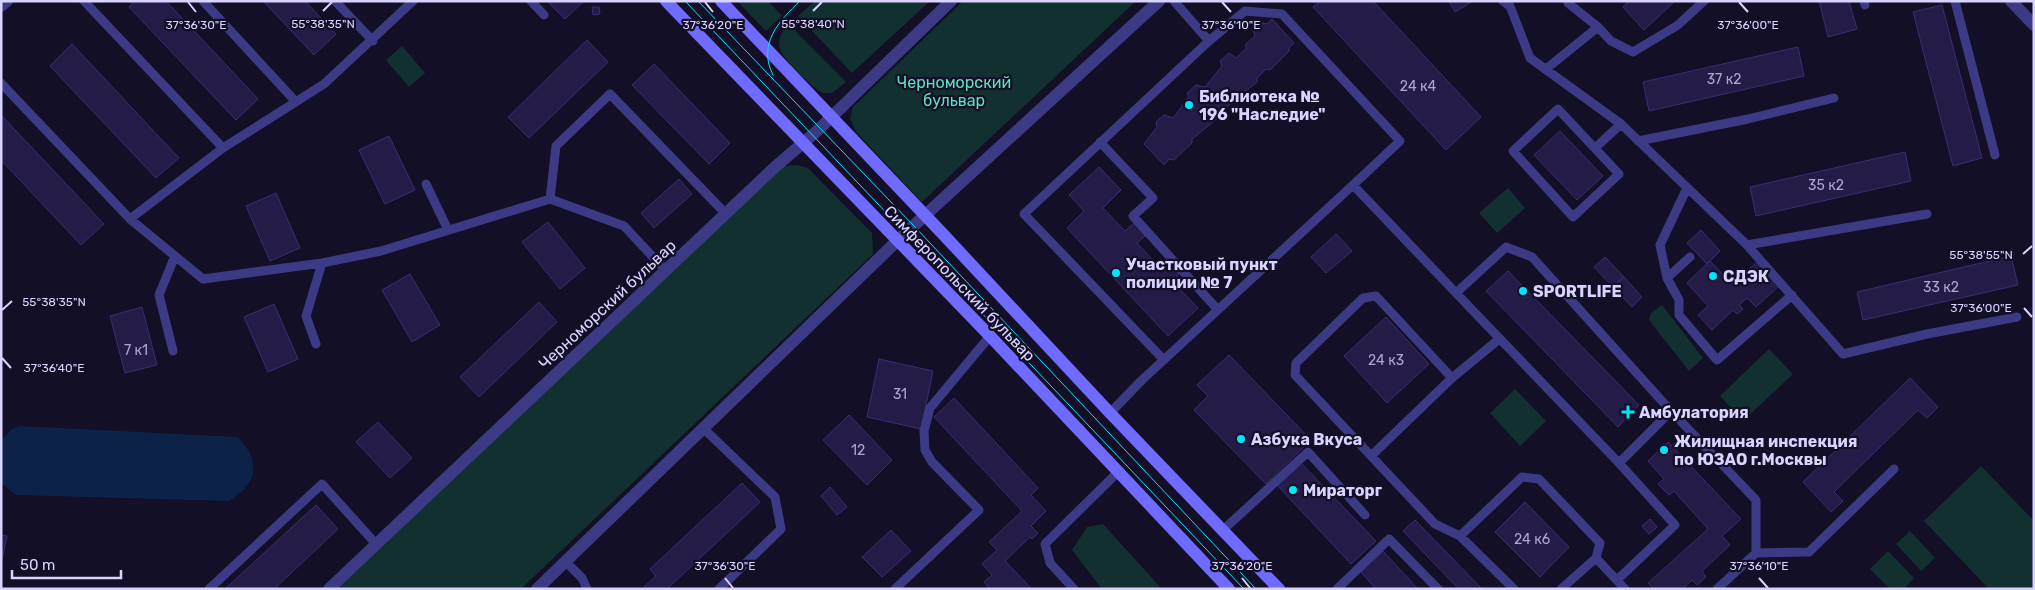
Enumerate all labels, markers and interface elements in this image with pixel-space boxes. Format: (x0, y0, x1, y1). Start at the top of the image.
text: 55°38'35"N (291, 17, 355, 31)
text: 55°38'40"N (781, 17, 845, 31)
text: 37°36'30"E (165, 18, 227, 32)
text: 37°36'20"E (682, 18, 744, 32)
text: 37°36'10"E (1201, 18, 1261, 32)
text: 37°36'00"E (1717, 18, 1779, 32)
house number: 37 к2 (1707, 71, 1741, 88)
park label: Черноморский бульвар (897, 73, 1011, 110)
house number: 24 к4 (1400, 78, 1437, 95)
place label: Библиотека № 196 "Наследие" (1199, 87, 1326, 124)
marker: Библиотека № 196 "Наследие" (1183, 99, 1195, 111)
house number: 35 к2 (1808, 177, 1844, 194)
street label: Симферопольский бульвар (880, 201, 1039, 365)
street label: Черноморский бульвар (535, 236, 680, 373)
text: 55°38'55"N (1949, 248, 2013, 262)
place label: Участковый пункт полиции № 7 (1126, 255, 1278, 292)
marker: Участковый пункт полиции № 7 (1110, 267, 1122, 279)
place label: СДЭК (1723, 267, 1769, 286)
marker: СДЭК (1707, 270, 1719, 282)
house number: 33 к2 (1923, 279, 1959, 296)
place label: SPORTLIFE (1533, 282, 1622, 301)
marker: SPORTLIFE (1517, 285, 1529, 297)
text: 55°38'35"N (22, 295, 86, 309)
text: 37°36'00"E (1950, 301, 2012, 315)
house number: 7 к1 (124, 342, 148, 359)
house number: 24 к3 (1368, 352, 1404, 369)
text: 37°36'40"E (24, 361, 84, 375)
house number: 31 (893, 386, 907, 403)
place label: Амбулатория (1639, 403, 1749, 422)
marker: Амбулатория (1621, 405, 1635, 419)
place label: Азбука Вкуса (1251, 430, 1362, 449)
place label: Жилищная инспекция по ЮЗАО г.Москвы (1674, 432, 1857, 469)
marker: Азбука Вкуса (1235, 433, 1247, 445)
house number: 12 (851, 442, 865, 459)
marker: Жилищная инспекция по ЮЗАО г.Москвы (1658, 444, 1670, 456)
place label: Мираторг (1303, 481, 1383, 500)
marker: Мираторг (1287, 484, 1299, 496)
house number: 24 к6 (1514, 531, 1550, 548)
scale bar (12, 548, 121, 580)
text: 50 m (20, 556, 55, 574)
text: 37°36'30"E (694, 559, 756, 573)
text: 37°36'20"E (1211, 559, 1273, 573)
text: 37°36'10"E (1729, 559, 1789, 573)

